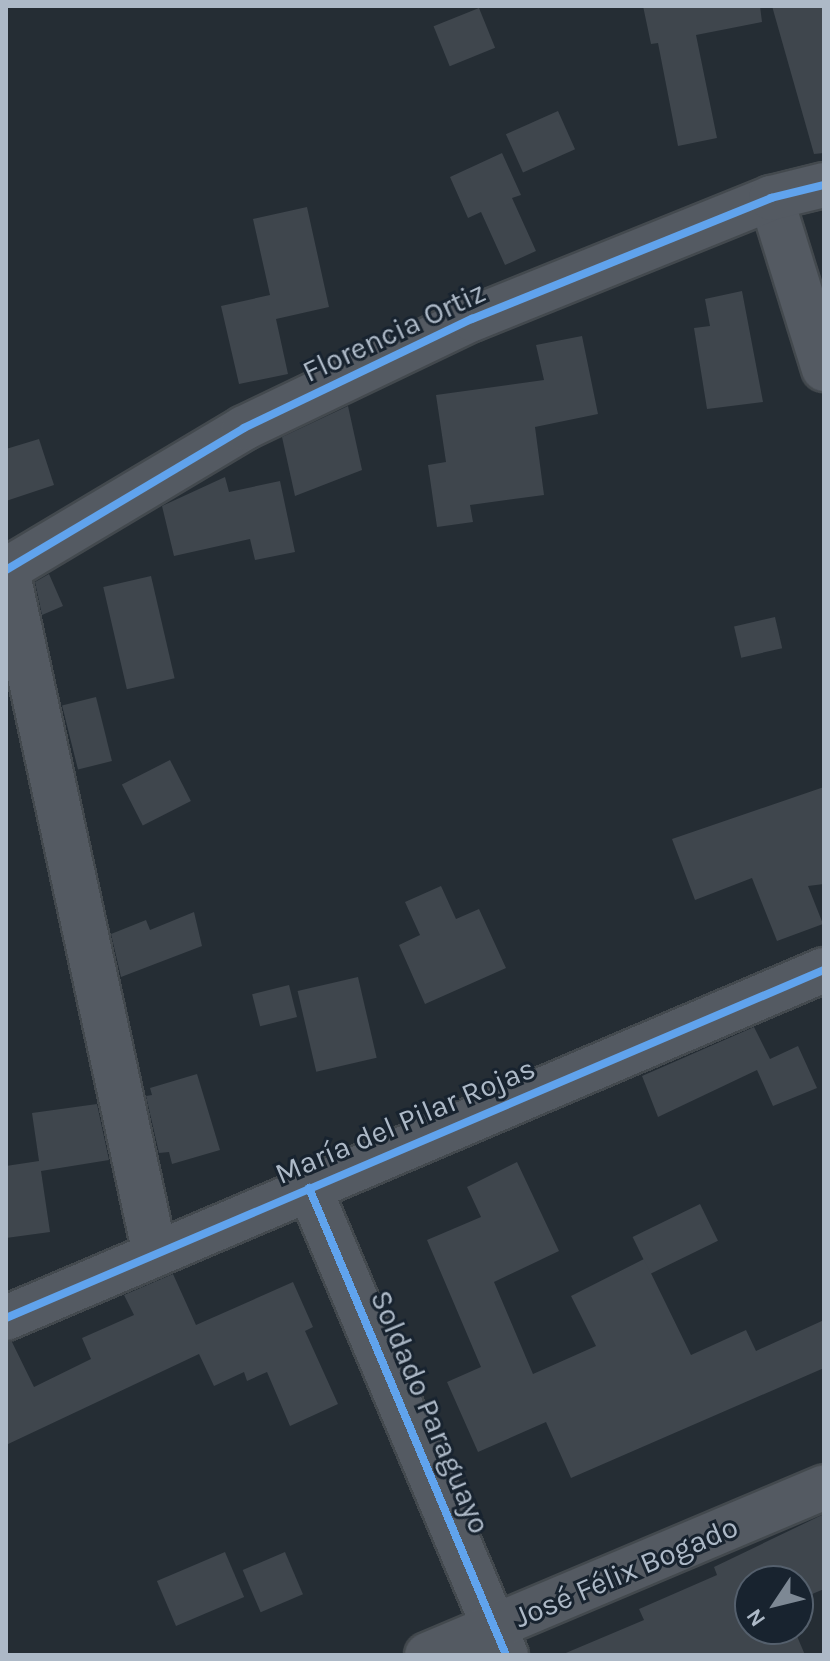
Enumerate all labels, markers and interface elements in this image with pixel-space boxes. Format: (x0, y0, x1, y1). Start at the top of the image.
street label: Florencia Ortiz (297, 274, 491, 390)
street label: María del Pilar Rojas (270, 1050, 540, 1192)
street label: Soldado Paraguayo (362, 1285, 498, 1539)
street label: José Félix Bogado (509, 1509, 743, 1635)
north arrow (734, 1565, 814, 1645)
text: N (741, 1604, 771, 1632)

